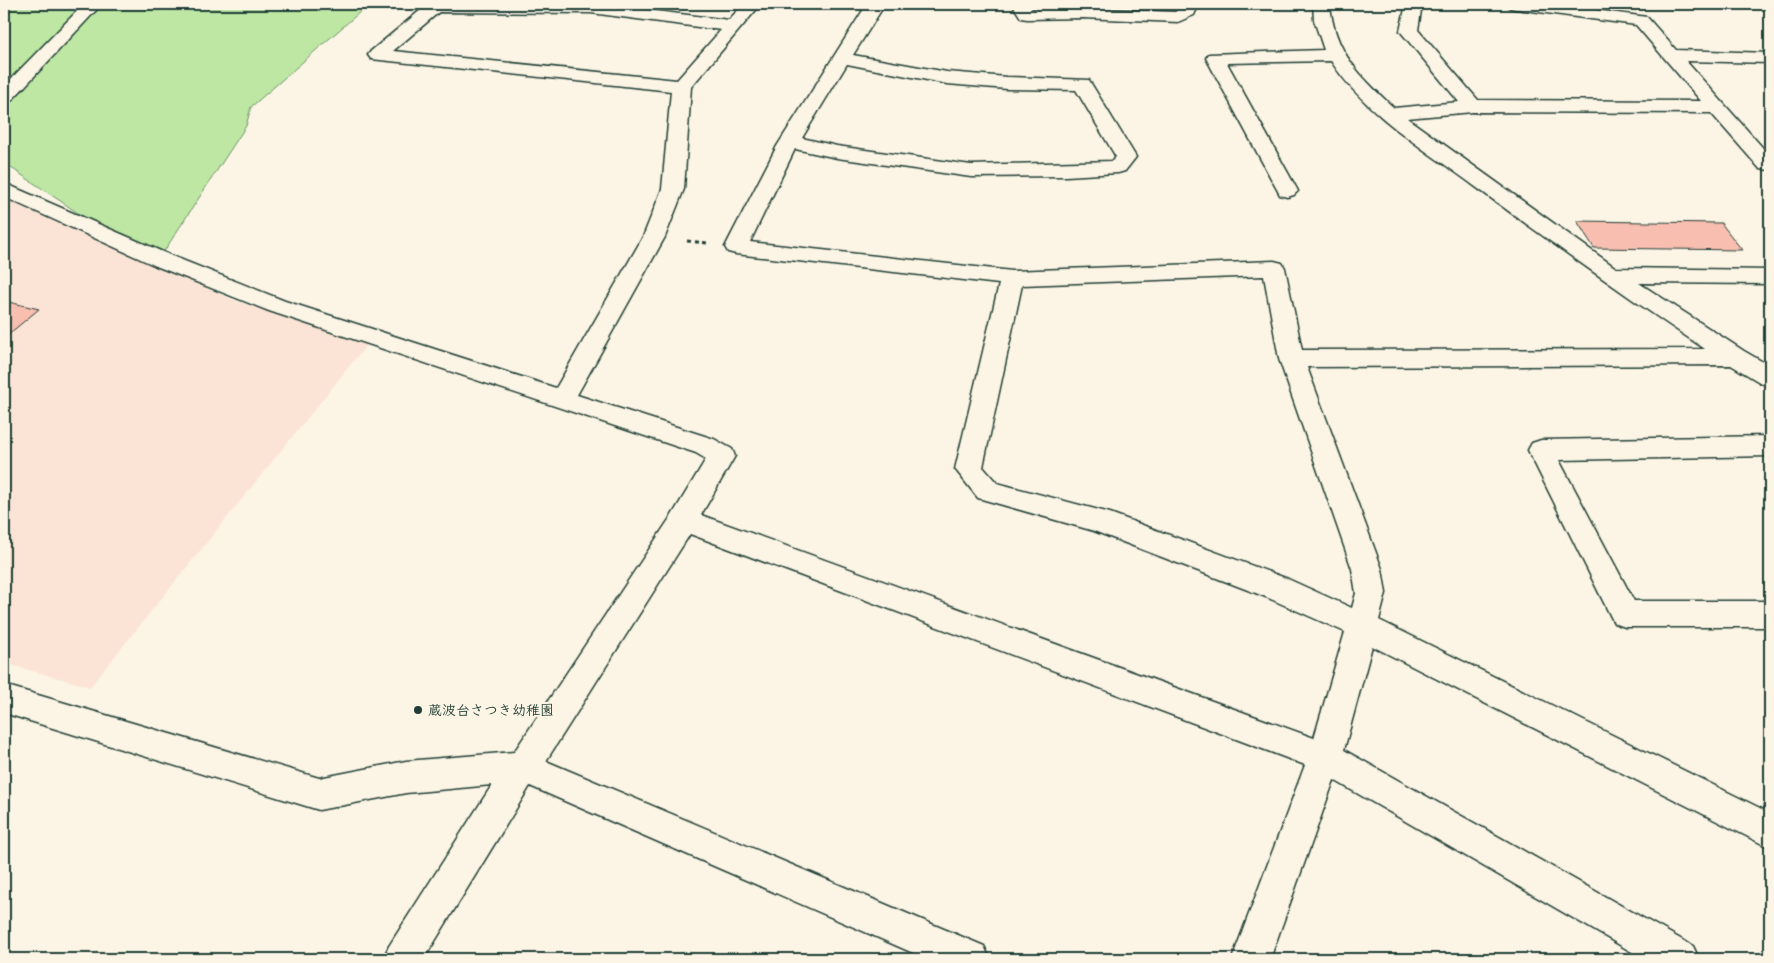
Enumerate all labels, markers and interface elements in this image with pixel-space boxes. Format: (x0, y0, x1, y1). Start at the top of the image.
place label: 蔵波台さつき幼稚園 (428, 701, 554, 719)
marker: 蔵波台さつき幼稚園 (412, 704, 424, 716)

